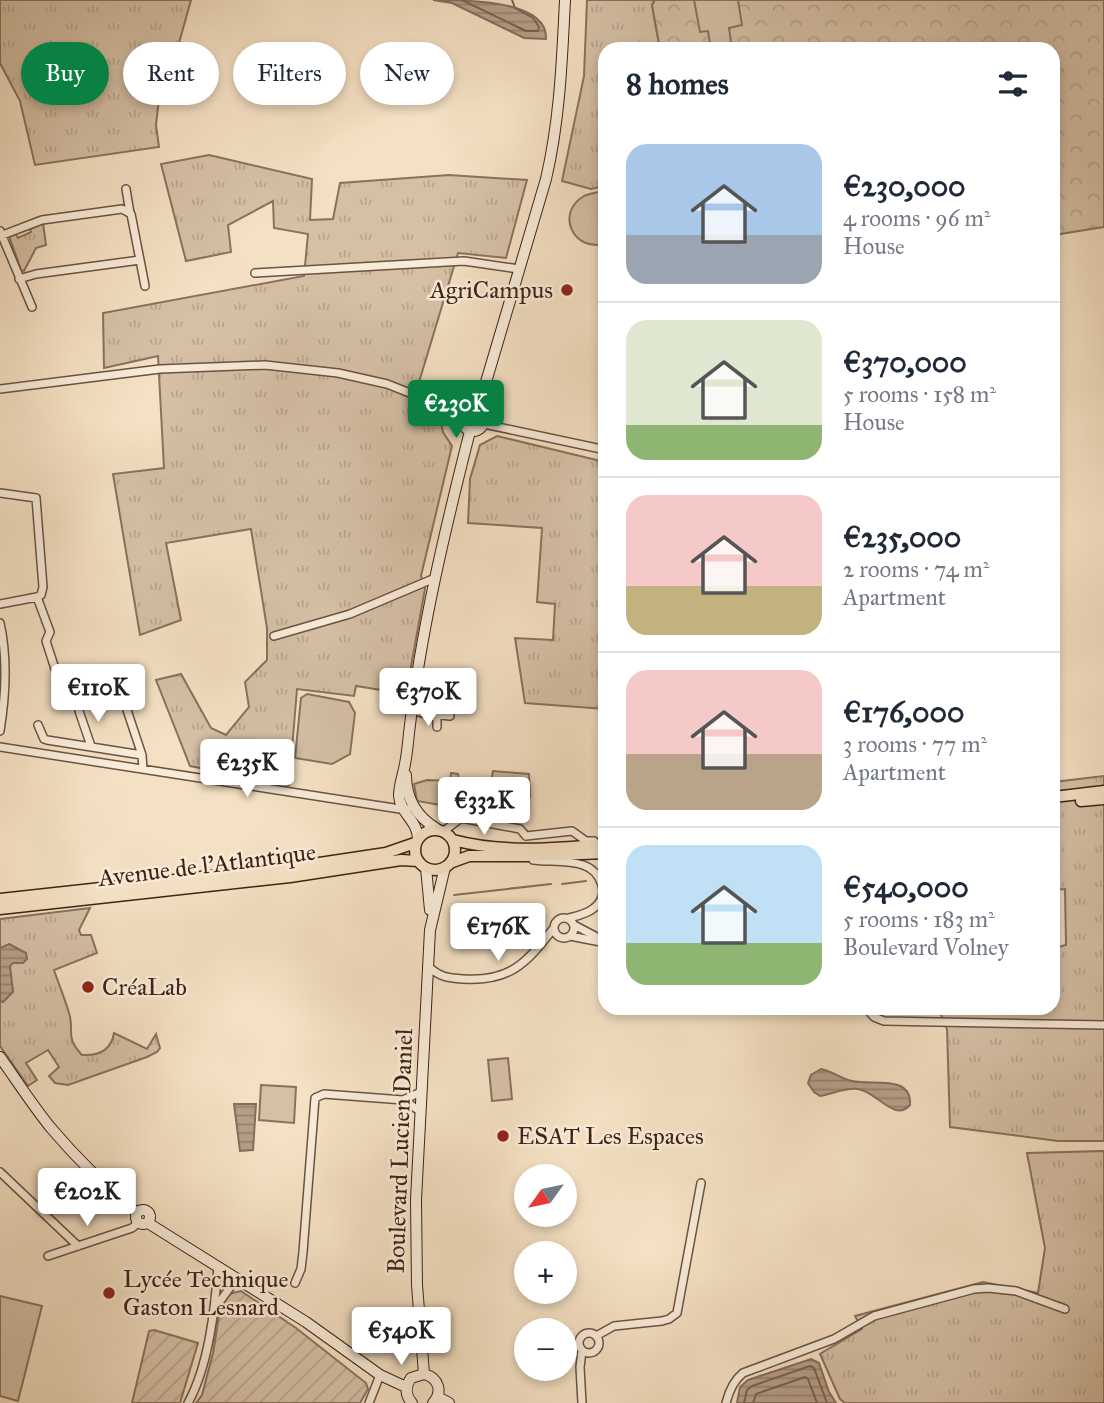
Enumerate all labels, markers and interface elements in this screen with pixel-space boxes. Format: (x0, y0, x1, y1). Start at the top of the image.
chip: Buy (21, 42, 109, 105)
chip: Rent (123, 42, 219, 105)
chip: Filters (233, 42, 346, 105)
chip: New (360, 42, 454, 105)
icon: filters (994, 65, 1032, 103)
text: 8 homes (626, 66, 729, 102)
text: €230,000 (843, 168, 966, 204)
icon: home (682, 172, 766, 256)
text: 4 rooms · 96 m² (843, 204, 990, 232)
text: House (843, 232, 905, 260)
place label: AgriCampus (429, 275, 553, 305)
marker: AgriCampus (559, 282, 575, 298)
text: €370,000 (843, 344, 967, 380)
icon: home (682, 348, 766, 432)
pin: €230K (407, 380, 505, 440)
text: 5 rooms · 158 m² (843, 380, 996, 408)
text: €230K (424, 389, 488, 417)
text: House (843, 408, 905, 436)
text: €235,000 (843, 519, 961, 555)
icon: home (682, 523, 766, 607)
text: 2 rooms · 74 m² (843, 555, 989, 583)
text: Apartment (843, 583, 946, 611)
pin: €110K (49, 664, 147, 724)
pin: €370K (379, 668, 477, 728)
text: €110K (67, 673, 129, 701)
text: €370K (395, 677, 461, 705)
text: €176,000 (843, 694, 964, 730)
icon: home (682, 698, 766, 782)
text: 3 rooms · 77 m² (843, 730, 987, 758)
pin: €235K (198, 740, 296, 799)
text: €235K (216, 748, 278, 776)
text: Apartment (843, 758, 946, 786)
pin: €332K (435, 778, 533, 837)
text: €332K (454, 786, 514, 814)
street label: Avenue de l'Atlantique (95, 837, 318, 893)
text: €540,000 (843, 869, 969, 905)
icon: home (682, 873, 766, 957)
pin: €176K (449, 904, 547, 963)
text: 5 rooms · 183 m² (843, 905, 995, 933)
text: €176K (466, 912, 530, 940)
text: Boulevard Volney (843, 933, 1009, 961)
place label: CréaLab (102, 972, 187, 1002)
marker: CréaLab (80, 979, 96, 995)
street label: Boulevard Lucien Daniel (381, 1027, 419, 1274)
place label: ESAT Les Espaces (517, 1121, 704, 1151)
marker: ESAT Les Espaces (495, 1128, 511, 1144)
north arrow (514, 1164, 578, 1227)
map controls (514, 1164, 577, 1381)
pin: €202K (38, 1168, 136, 1228)
text: €202K (54, 1177, 120, 1205)
button: + (514, 1241, 577, 1304)
place label: Lycée Technique Gaston Lesnard (123, 1264, 288, 1322)
marker: Lycée Technique Gaston Lesnard (101, 1285, 117, 1301)
pin: €540K (352, 1308, 450, 1367)
text: €540K (368, 1316, 434, 1344)
button: − (514, 1318, 577, 1381)

